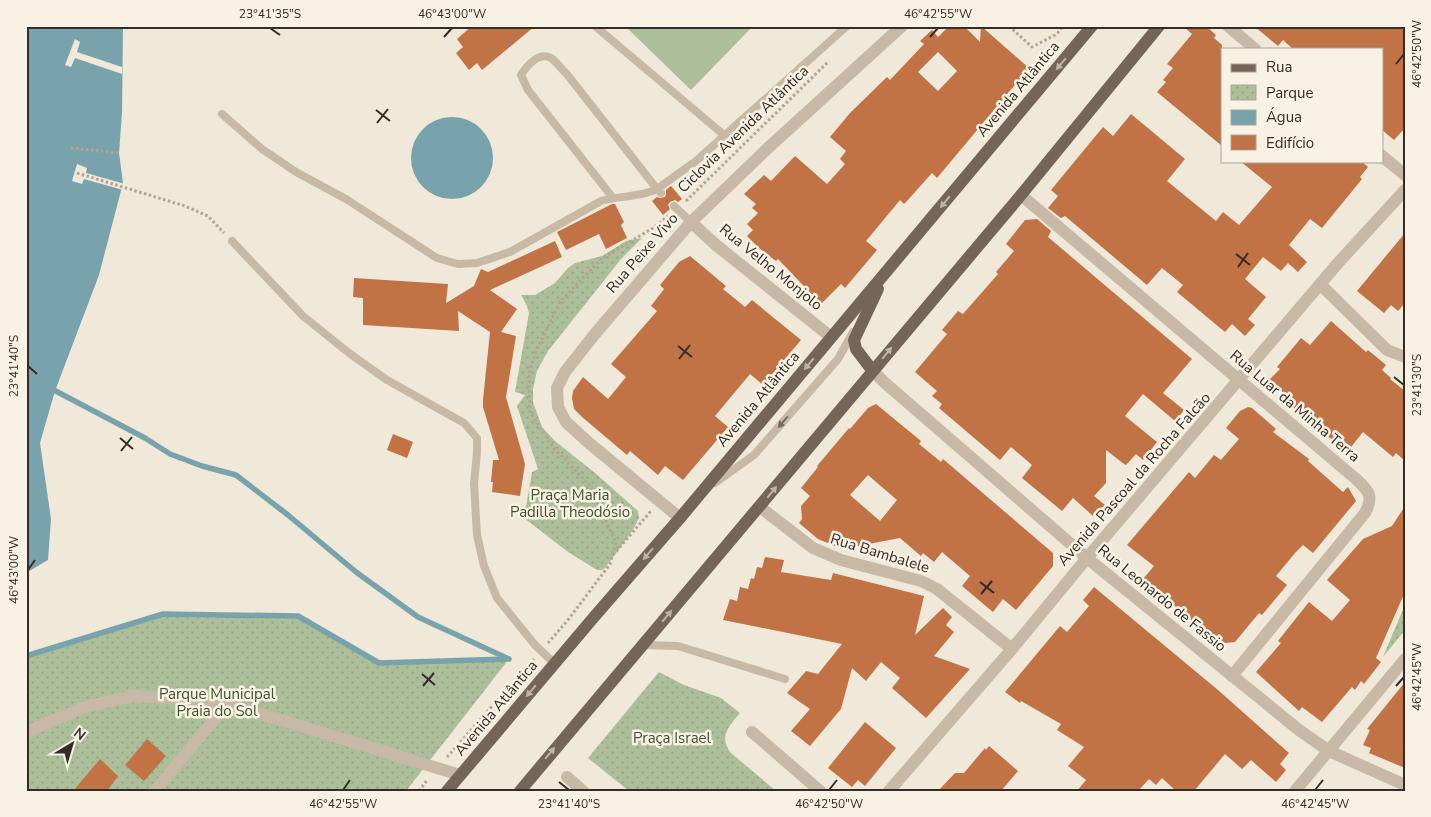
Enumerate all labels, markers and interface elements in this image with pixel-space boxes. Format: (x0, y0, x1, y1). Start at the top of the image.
text: 23°41'35"S (239, 6, 301, 22)
text: 46°43'00"W (418, 6, 486, 22)
text: 46°42'55"W (904, 6, 972, 22)
text: 46°42'50"W (1409, 20, 1425, 88)
street label: Avenida Atlântica (972, 37, 1064, 141)
legend (1221, 48, 1384, 162)
one-way arrow (1055, 57, 1066, 70)
text: Rua (1266, 57, 1292, 77)
street label: Ciclovia Avenida Atlântica (673, 61, 813, 197)
text: Parque (1266, 83, 1314, 103)
text: Água (1266, 107, 1302, 127)
text: Edifício (1266, 133, 1314, 153)
one-way arrow (939, 195, 950, 208)
street label: Rua Peixe Vivo (602, 209, 682, 297)
street label: Rua Velho Monjolo (715, 219, 827, 315)
text: 23°41'40"S (6, 335, 22, 397)
street label: Rua Luar da Minha Terra (1226, 346, 1364, 466)
street label: Avenida Atlântica (712, 347, 804, 451)
one-way arrow (881, 347, 892, 360)
text: 23°41'30"S (1409, 354, 1425, 416)
one-way arrow (804, 358, 815, 371)
street label: Avenida Pascoal da Rocha Falcão (1053, 388, 1215, 570)
one-way arrow (778, 416, 789, 428)
park label: Praça Maria Padilla Theodósio (510, 485, 630, 522)
one-way arrow (766, 486, 777, 498)
street label: Rua Bambalele (828, 528, 932, 578)
text: 46°43'00"W (6, 536, 22, 604)
street label: Rua Leonardo de Fassio (1094, 540, 1230, 656)
one-way arrow (643, 548, 654, 561)
one-way arrow (662, 610, 673, 623)
text: 46°42'45"W (1409, 643, 1425, 711)
street label: Avenida Atlântica (450, 656, 542, 760)
park label: Parque Municipal Praia do Sol (159, 684, 276, 721)
one-way arrow (526, 685, 537, 697)
north arrow (48, 720, 98, 770)
text: N (70, 723, 90, 745)
park label: Praça Israel (633, 728, 712, 748)
one-way arrow (545, 747, 556, 760)
text: 46°42'55"W (309, 796, 377, 812)
text: 23°41'40"S (538, 796, 600, 812)
text: 46°42'50"W (795, 796, 863, 812)
text: 46°42'45"W (1281, 796, 1349, 812)

